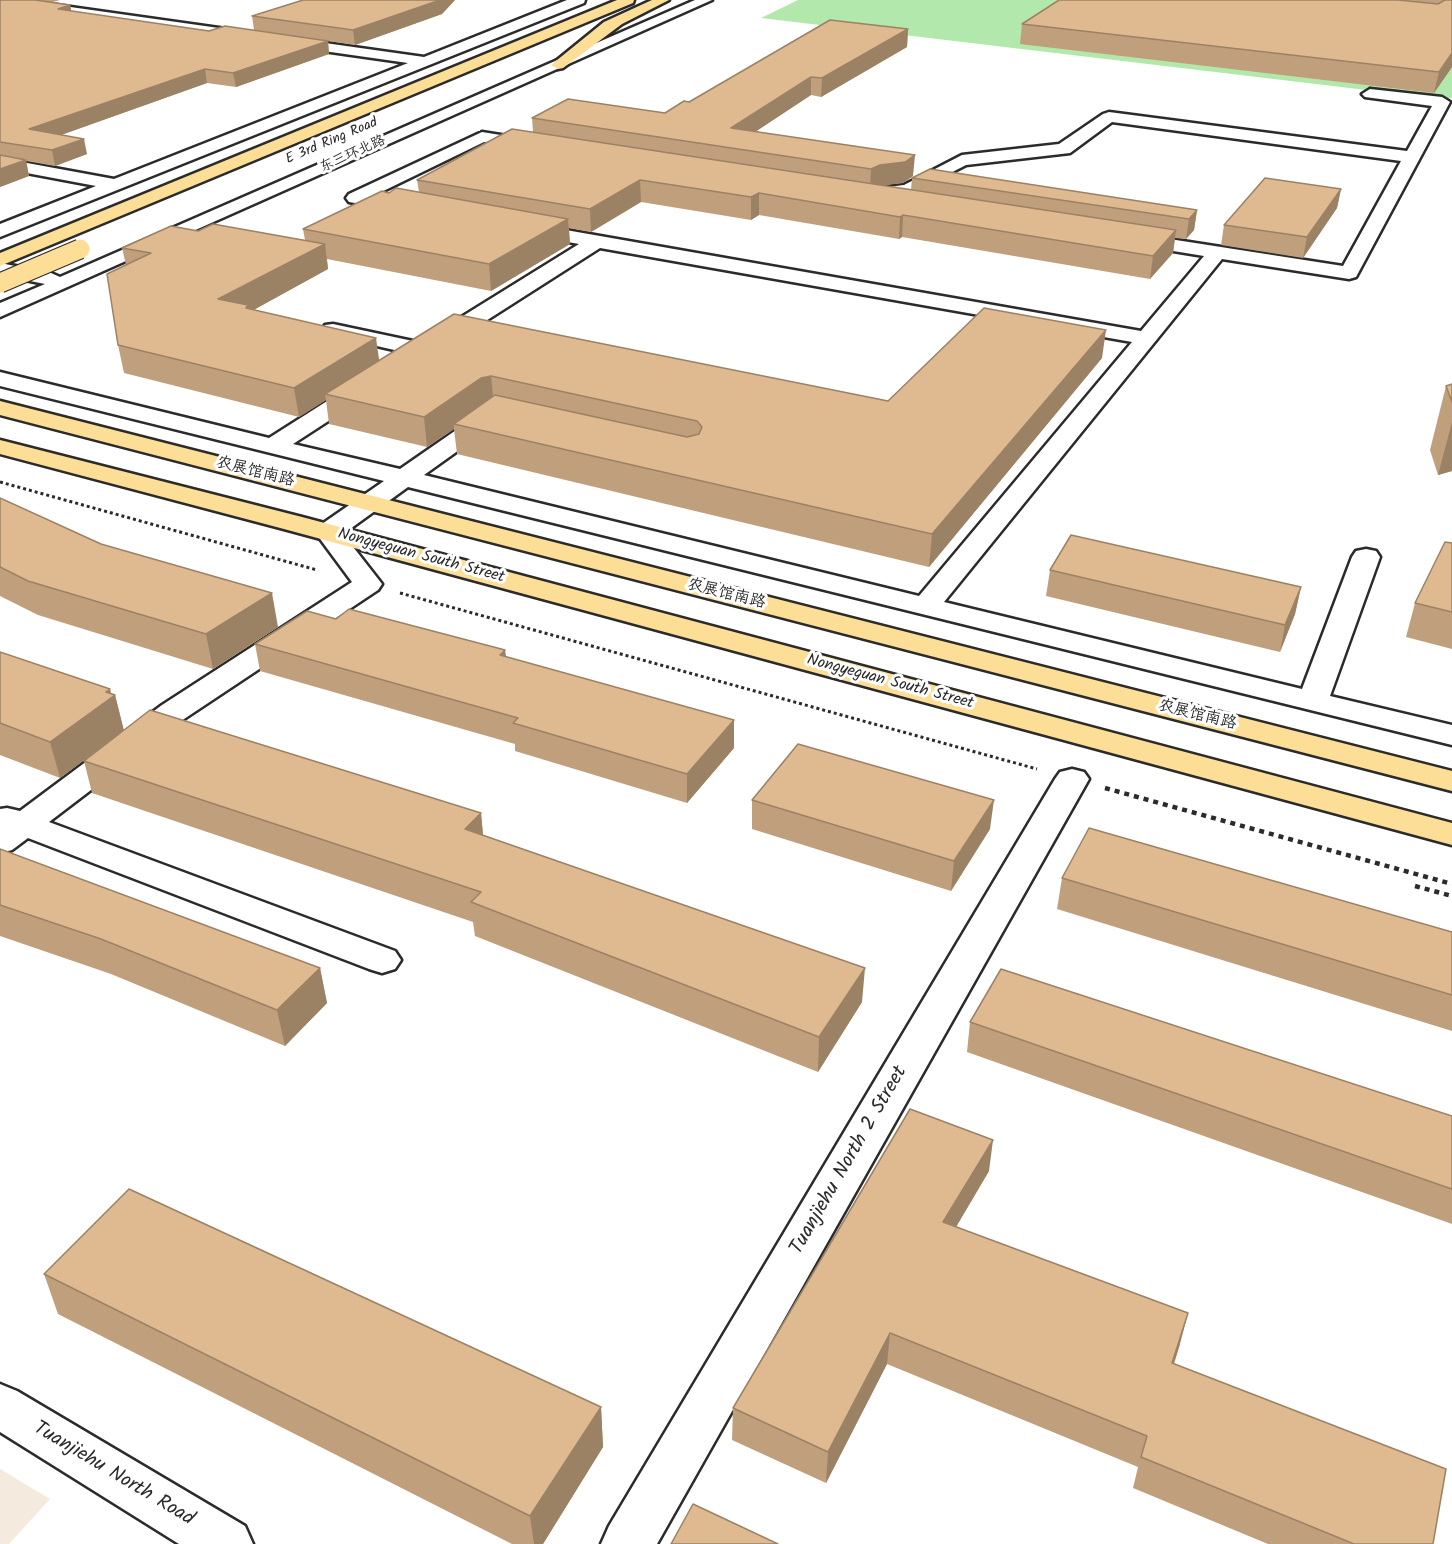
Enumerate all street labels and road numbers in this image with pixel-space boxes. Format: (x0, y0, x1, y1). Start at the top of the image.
street label: E 3rd Ring Road (283, 115, 381, 169)
street label: 东三环北路 (318, 133, 388, 177)
street label: 农展馆南路 (214, 454, 296, 492)
street label: Nongyeguan South Street (336, 525, 506, 589)
street label: 农展馆南路 (685, 576, 767, 614)
street label: Nongyeguan South Street (805, 651, 975, 715)
street label: 农展馆南路 (1156, 697, 1238, 735)
street label: Tuanjiehu North 2 Street (786, 1062, 914, 1260)
street label: Tuanjiehu North Road (28, 1417, 198, 1533)

